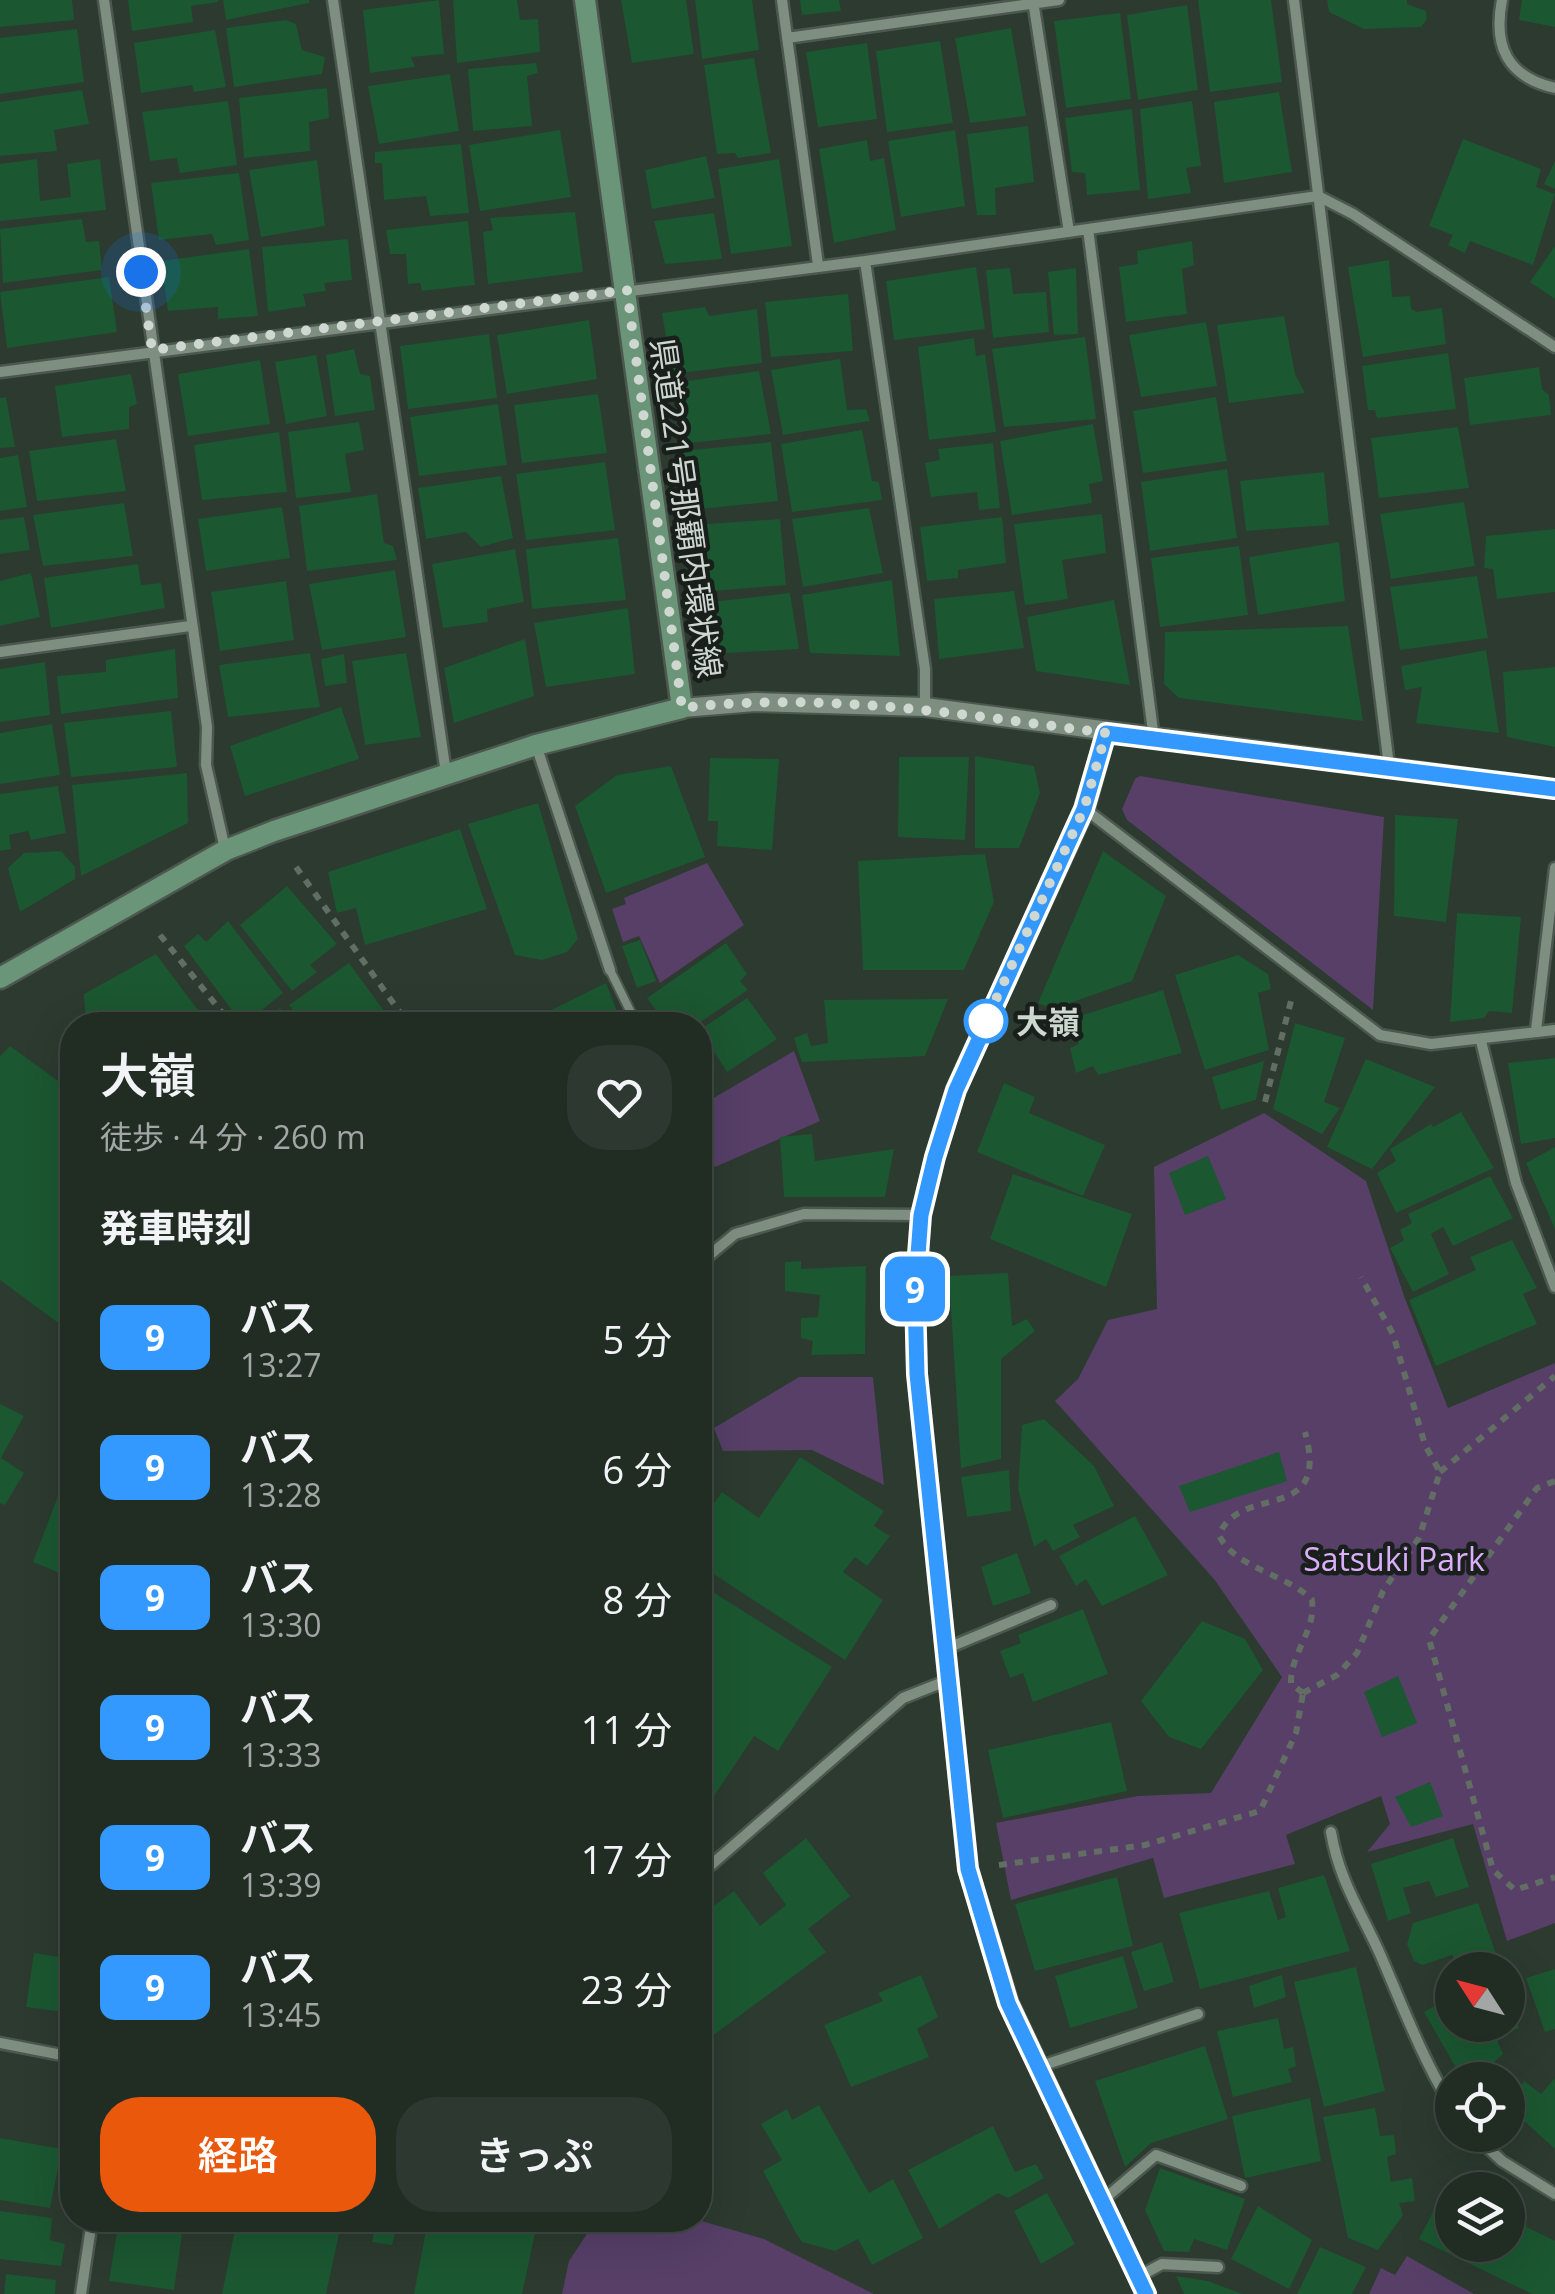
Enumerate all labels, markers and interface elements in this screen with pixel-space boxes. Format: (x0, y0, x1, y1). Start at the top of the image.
your location (116, 247, 166, 297)
street label: 県道221号那覇内環状線 (642, 335, 732, 681)
marker: 大嶺 (965, 1000, 1007, 1042)
place label: 大嶺 (1016, 1000, 1080, 1043)
text: 大嶺 (100, 1042, 196, 1107)
button: heart (567, 1045, 672, 1150)
text: 徒歩 · 4 分 · 260 m (100, 1115, 366, 1158)
text: 発車時刻 (100, 1201, 252, 1253)
line badge: 9 (882, 1256, 948, 1322)
text: 9 (905, 1266, 925, 1313)
text: バス (240, 1291, 316, 1343)
text: 5 分 (602, 1313, 672, 1365)
text: 9 (145, 1314, 165, 1361)
text: 13:27 (240, 1343, 322, 1386)
text: バス (240, 1421, 316, 1473)
text: 6 分 (602, 1443, 672, 1495)
text: 9 (145, 1444, 165, 1491)
text: 13:28 (240, 1473, 322, 1516)
park label: Satsuki Park (1303, 1537, 1485, 1580)
text: バス (240, 1551, 316, 1603)
text: 8 分 (602, 1573, 672, 1625)
text: 9 (145, 1574, 165, 1621)
text: 13:30 (240, 1603, 322, 1646)
text: バス (240, 1681, 316, 1733)
text: 11 分 (581, 1703, 672, 1755)
text: 9 (145, 1704, 165, 1751)
text: 13:33 (240, 1733, 322, 1776)
text: バス (240, 1811, 316, 1863)
text: 17 分 (581, 1833, 672, 1885)
text: 9 (145, 1834, 165, 1881)
text: 13:39 (240, 1863, 322, 1906)
text: バス (240, 1941, 316, 1993)
north arrow (1435, 1952, 1525, 2042)
map controls (1435, 1952, 1525, 2262)
text: 23 分 (581, 1963, 672, 2015)
text: 9 (145, 1964, 165, 2011)
text: 13:45 (240, 1993, 322, 2036)
button: locate (1435, 2062, 1525, 2152)
button: 経路 (100, 2097, 376, 2212)
button: きっぷ (396, 2097, 672, 2212)
button: layers (1435, 2172, 1525, 2262)

